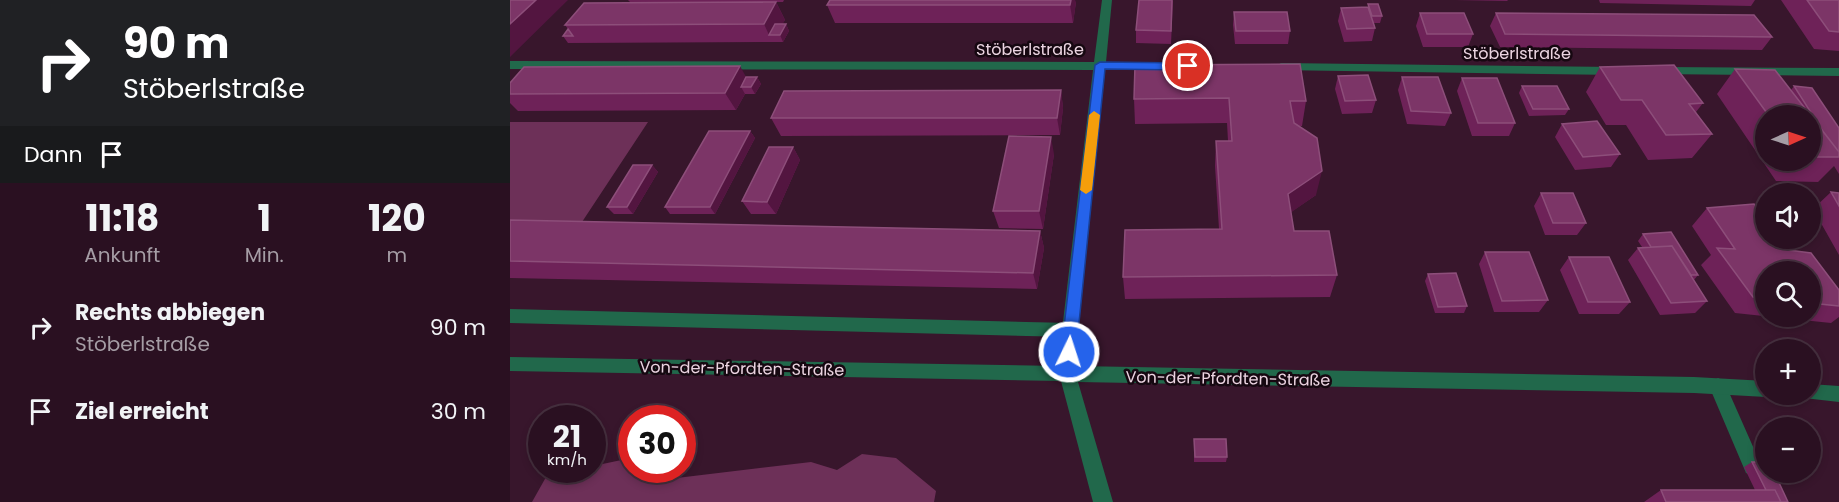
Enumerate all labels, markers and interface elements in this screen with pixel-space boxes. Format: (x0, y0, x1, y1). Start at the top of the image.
text: 90 m (123, 14, 230, 73)
icon: right (24, 24, 102, 102)
street label: Stöberlstraße (976, 38, 1084, 61)
pin (1162, 40, 1213, 91)
street label: Stöberlstraße (1463, 42, 1571, 65)
icon: arrive (1171, 49, 1204, 82)
text: Stöberlstraße (123, 70, 305, 107)
north arrow (1755, 105, 1821, 171)
map controls (1755, 105, 1821, 483)
icon: arrive (95, 138, 128, 171)
text: Dann (24, 139, 83, 170)
button: sound (1755, 183, 1821, 249)
text: 11:18 (85, 193, 159, 244)
text: 1 (257, 193, 271, 244)
text: 120 (368, 193, 426, 244)
text: Ankunft (84, 241, 160, 269)
text: Min. (245, 241, 284, 269)
text: m (387, 241, 407, 269)
button: search (1755, 261, 1821, 327)
text: Rechts abbiegen (75, 297, 265, 328)
icon: right (24, 311, 57, 344)
text: 90 m (430, 312, 486, 343)
position arrow (1037, 320, 1101, 384)
text: Stöberlstraße (75, 330, 210, 358)
button: + (1755, 339, 1821, 405)
street label: Von-der-Pfordten-Straße (639, 355, 845, 382)
street label: Von-der-Pfordten-Straße (1125, 365, 1331, 392)
icon: arrive (24, 395, 57, 428)
text: Ziel erreicht (75, 396, 209, 427)
text: 30 m (431, 396, 486, 427)
speed limit sign: 30 (618, 405, 696, 483)
text: 21 (553, 415, 581, 458)
button: − (1755, 417, 1821, 483)
text: km/h (547, 449, 587, 470)

